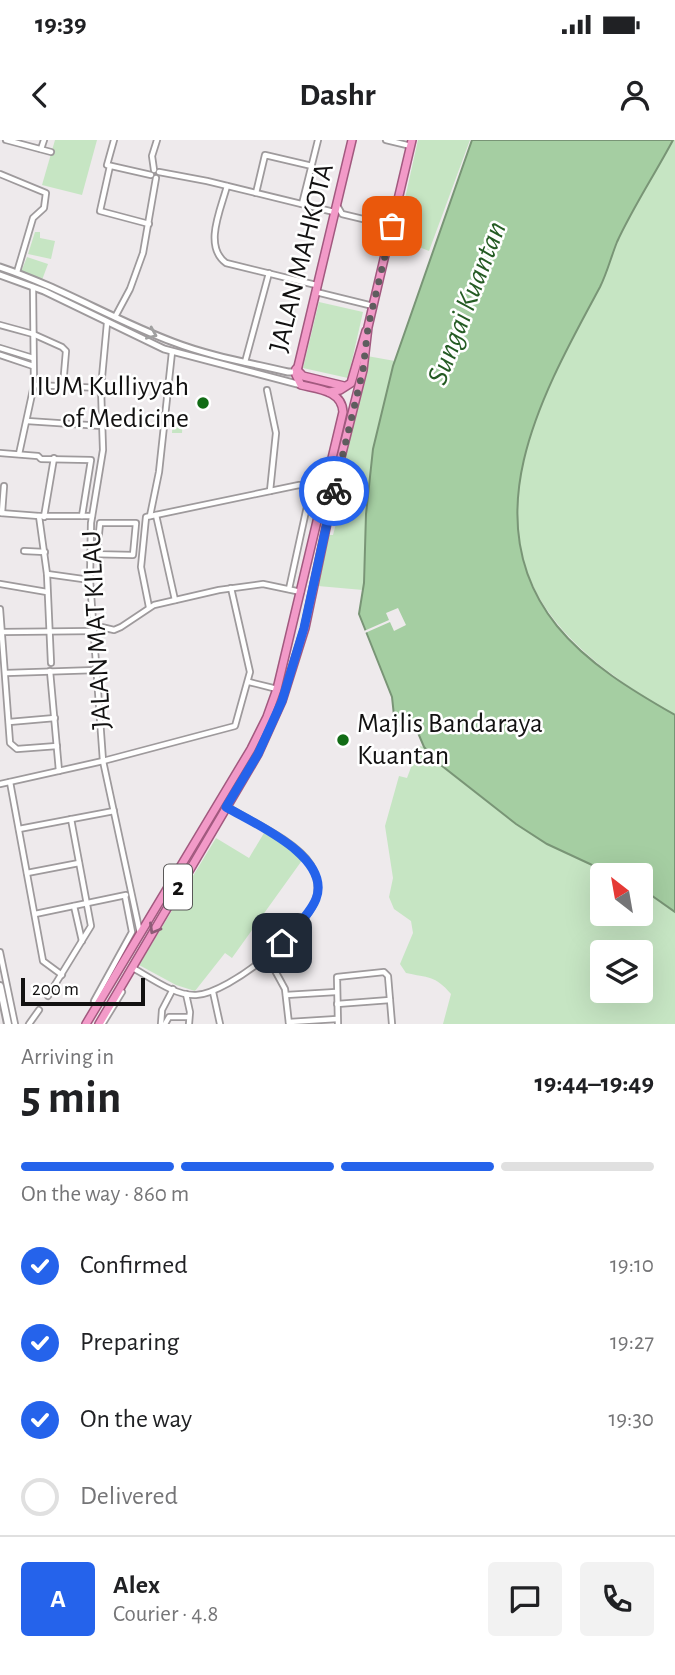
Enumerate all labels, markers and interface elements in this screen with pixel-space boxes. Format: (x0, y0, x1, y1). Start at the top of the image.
text: 19:39 (35, 11, 87, 37)
icon: back (21, 76, 59, 114)
icon: person (616, 76, 654, 114)
text: Dashr (299, 79, 376, 111)
street label: JALAN MAHKOTA (265, 161, 339, 355)
pin (362, 196, 422, 256)
icon: bag (373, 207, 411, 245)
water label: Sungai Kuantan (422, 217, 512, 389)
one-way arrow (145, 325, 157, 339)
place label: IIUM Kulliyyah of Medicine (29, 373, 189, 433)
marker: IIUM Kulliyyah of Medicine (195, 395, 211, 411)
courier (299, 456, 369, 526)
icon: bike (315, 472, 353, 510)
street label: JALAN MAT KILAU (78, 530, 116, 730)
place label: Majlis Bandaraya Kuantan (357, 710, 543, 770)
marker: Majlis Bandaraya Kuantan (335, 732, 351, 748)
north arrow (590, 863, 653, 926)
map controls (590, 863, 653, 1003)
road number: 2 (164, 864, 192, 909)
pin (252, 913, 312, 973)
one-way arrow (149, 922, 162, 934)
icon: home (263, 924, 301, 962)
button: layers (590, 940, 653, 1003)
scale bar (21, 975, 145, 1007)
text: 200 m (32, 980, 79, 999)
text: Arriving in (21, 1046, 114, 1069)
text: 19:44–19:49 (534, 1070, 654, 1096)
text: 5 min (21, 1075, 121, 1121)
text: On the way · 860 m (21, 1183, 189, 1206)
icon: check (21, 1247, 59, 1285)
text: Confirmed (80, 1252, 188, 1278)
text: 19:10 (610, 1254, 654, 1277)
icon: check (21, 1324, 59, 1362)
text: Preparing (80, 1329, 179, 1355)
text: 19:27 (610, 1331, 654, 1354)
icon: check (21, 1401, 59, 1439)
text: On the way (80, 1406, 192, 1432)
text: 19:30 (608, 1408, 654, 1431)
text: Delivered (80, 1483, 178, 1509)
button: chat (488, 1562, 562, 1636)
button: phone (580, 1562, 654, 1636)
text: Alex (113, 1572, 160, 1598)
text: A (50, 1586, 66, 1612)
text: Courier · 4.8 (113, 1603, 218, 1626)

